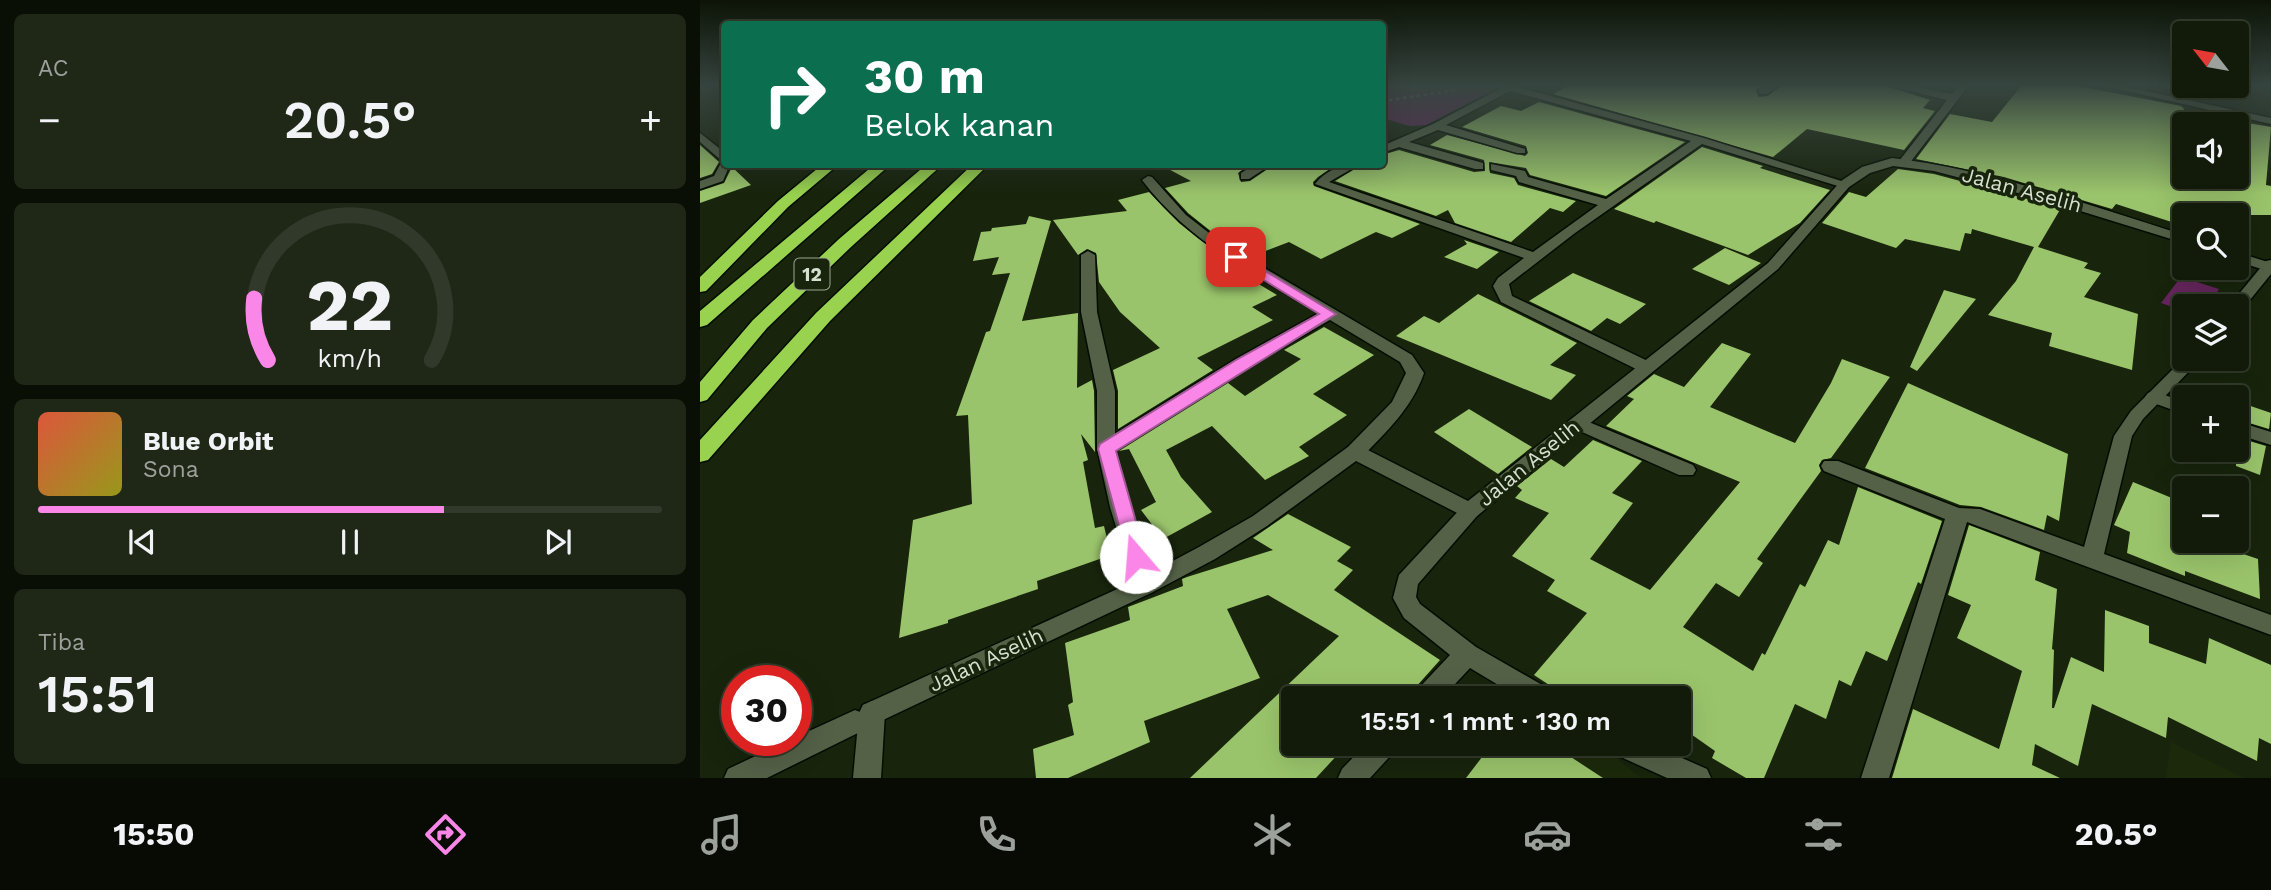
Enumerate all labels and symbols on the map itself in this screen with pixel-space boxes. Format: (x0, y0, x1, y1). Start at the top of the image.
north arrow (2172, 21, 2249, 98)
street label: Jalan Aselih (1959, 162, 2085, 218)
pin (1206, 227, 1266, 287)
road number: 12 (794, 258, 830, 290)
street label: Jalan Aselih (1473, 414, 1584, 511)
position arrow (1099, 520, 1173, 594)
street label: Jalan Aselih (925, 622, 1047, 697)
speed limit sign: 30 (721, 665, 812, 756)

